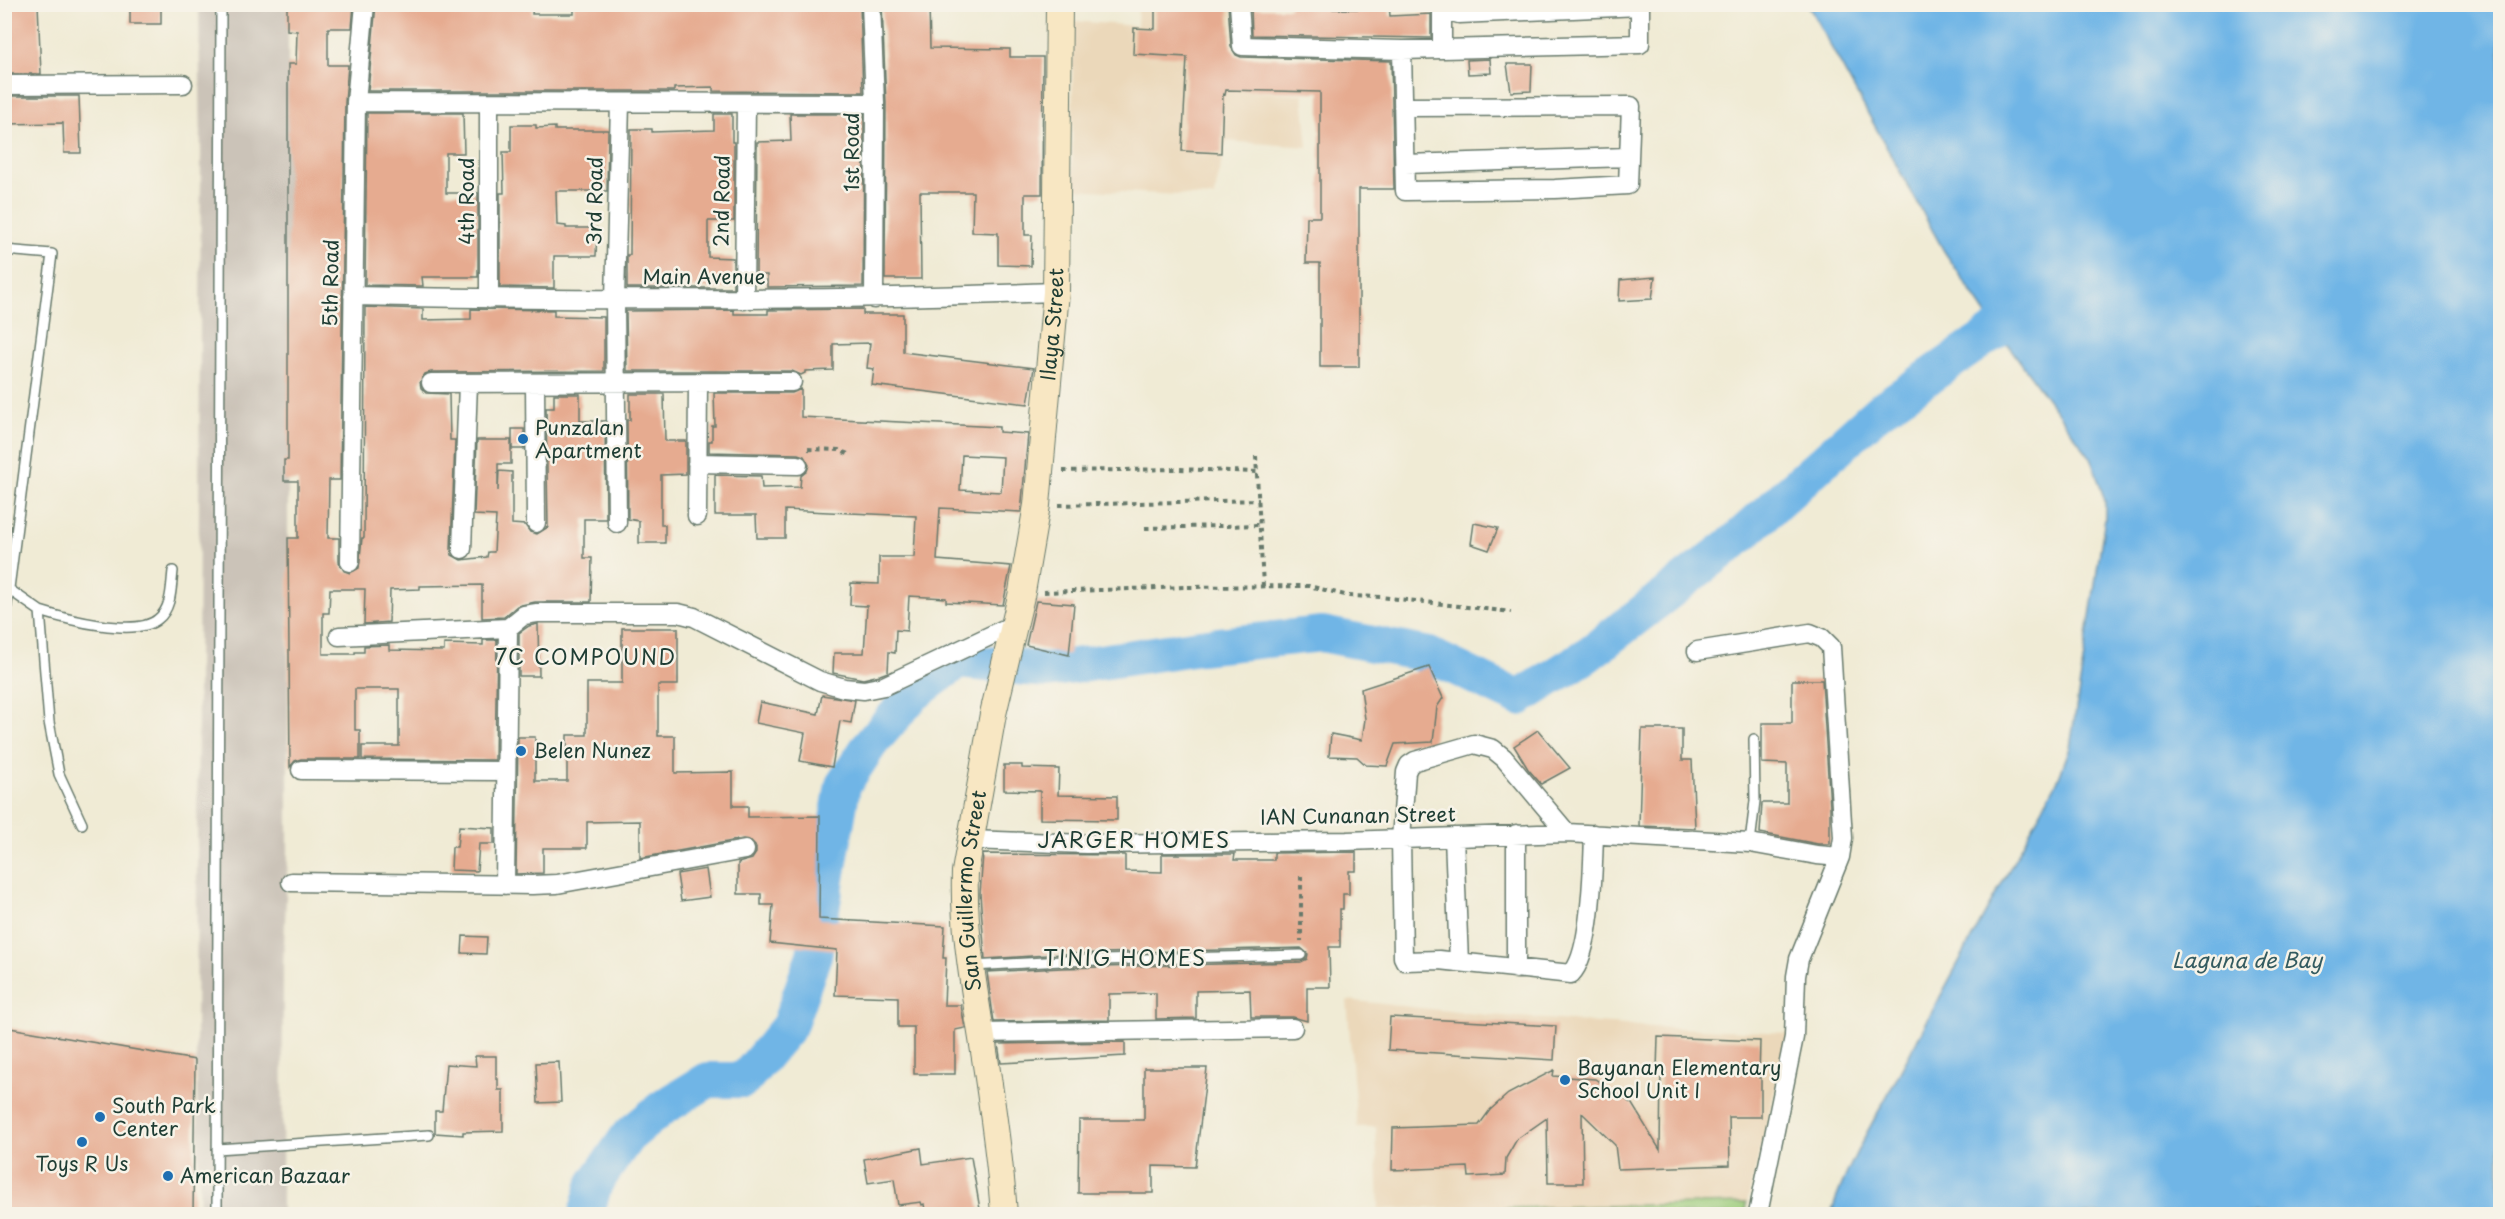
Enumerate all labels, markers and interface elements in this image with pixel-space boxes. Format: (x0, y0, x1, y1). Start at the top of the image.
street label: 1st Road (836, 112, 866, 192)
street label: 2nd Road (705, 155, 737, 247)
street label: 3rd Road (578, 156, 610, 246)
street label: 4th Road (451, 157, 481, 245)
street label: 5th Road (314, 239, 346, 327)
street label: Main Avenue (642, 261, 766, 291)
street label: Ilaya Street (1032, 268, 1070, 382)
place label: Punzalan Apartment (535, 412, 642, 465)
marker: Punzalan Apartment (516, 432, 530, 446)
district label: 7C COMPOUND (495, 640, 677, 672)
place label: Belen Nunez (533, 735, 651, 765)
marker: Belen Nunez (514, 744, 528, 758)
street label: San Guillermo Street (949, 788, 993, 994)
street label: IAN Cunanan Street (1260, 798, 1456, 832)
district label: JARGER HOMES (1037, 823, 1231, 855)
district label: TINIG HOMES (1043, 941, 1207, 973)
water label: Laguna de Bay (2172, 943, 2324, 975)
place label: Bayanan Elementary School Unit I (1577, 1052, 1781, 1105)
marker: Bayanan Elementary School Unit I (1558, 1073, 1572, 1087)
place label: South Park Center (112, 1090, 216, 1143)
marker: South Park Center (93, 1110, 107, 1124)
marker: Toys R Us (75, 1135, 89, 1149)
place label: Toys R Us (36, 1148, 128, 1178)
place label: American Bazaar (180, 1160, 351, 1190)
marker: American Bazaar (161, 1169, 175, 1183)

